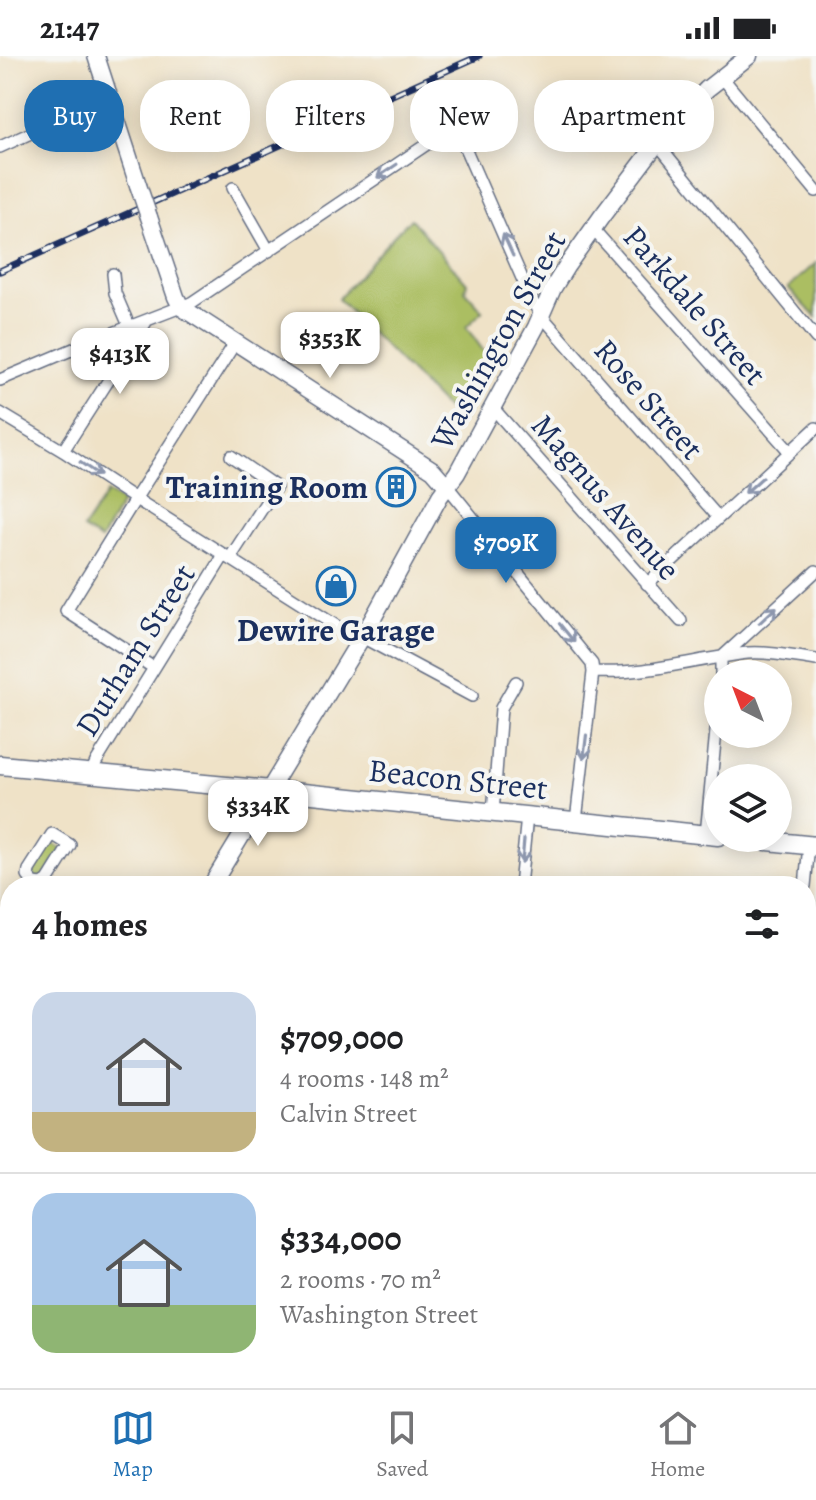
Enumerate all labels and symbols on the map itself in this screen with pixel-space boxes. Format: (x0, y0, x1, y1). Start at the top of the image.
one-way arrow (376, 163, 398, 179)
street label: Parkdale Street (613, 216, 777, 394)
street label: Washington Street (419, 223, 576, 458)
one-way arrow (500, 233, 515, 257)
pin: $353K (274, 312, 386, 380)
pin: $413K (64, 328, 176, 396)
street label: Rose Street (584, 329, 714, 469)
street label: Magnus Avenue (521, 404, 691, 590)
one-way arrow (79, 461, 101, 477)
place label: Training Room (166, 465, 368, 509)
building icon: Training Room (375, 466, 417, 508)
one-way arrow (745, 475, 765, 493)
pin: $709K (450, 517, 562, 585)
street label: Durham Street (64, 555, 206, 745)
shop icon: Dewire Garage (315, 565, 357, 607)
one-way arrow (758, 606, 778, 624)
place label: Dewire Garage (237, 608, 435, 652)
one-way arrow (559, 622, 576, 643)
north arrow (704, 660, 792, 748)
one-way arrow (578, 733, 593, 759)
street label: Beacon Street (366, 748, 550, 810)
pin: $334K (202, 780, 314, 848)
one-way arrow (516, 837, 531, 864)

